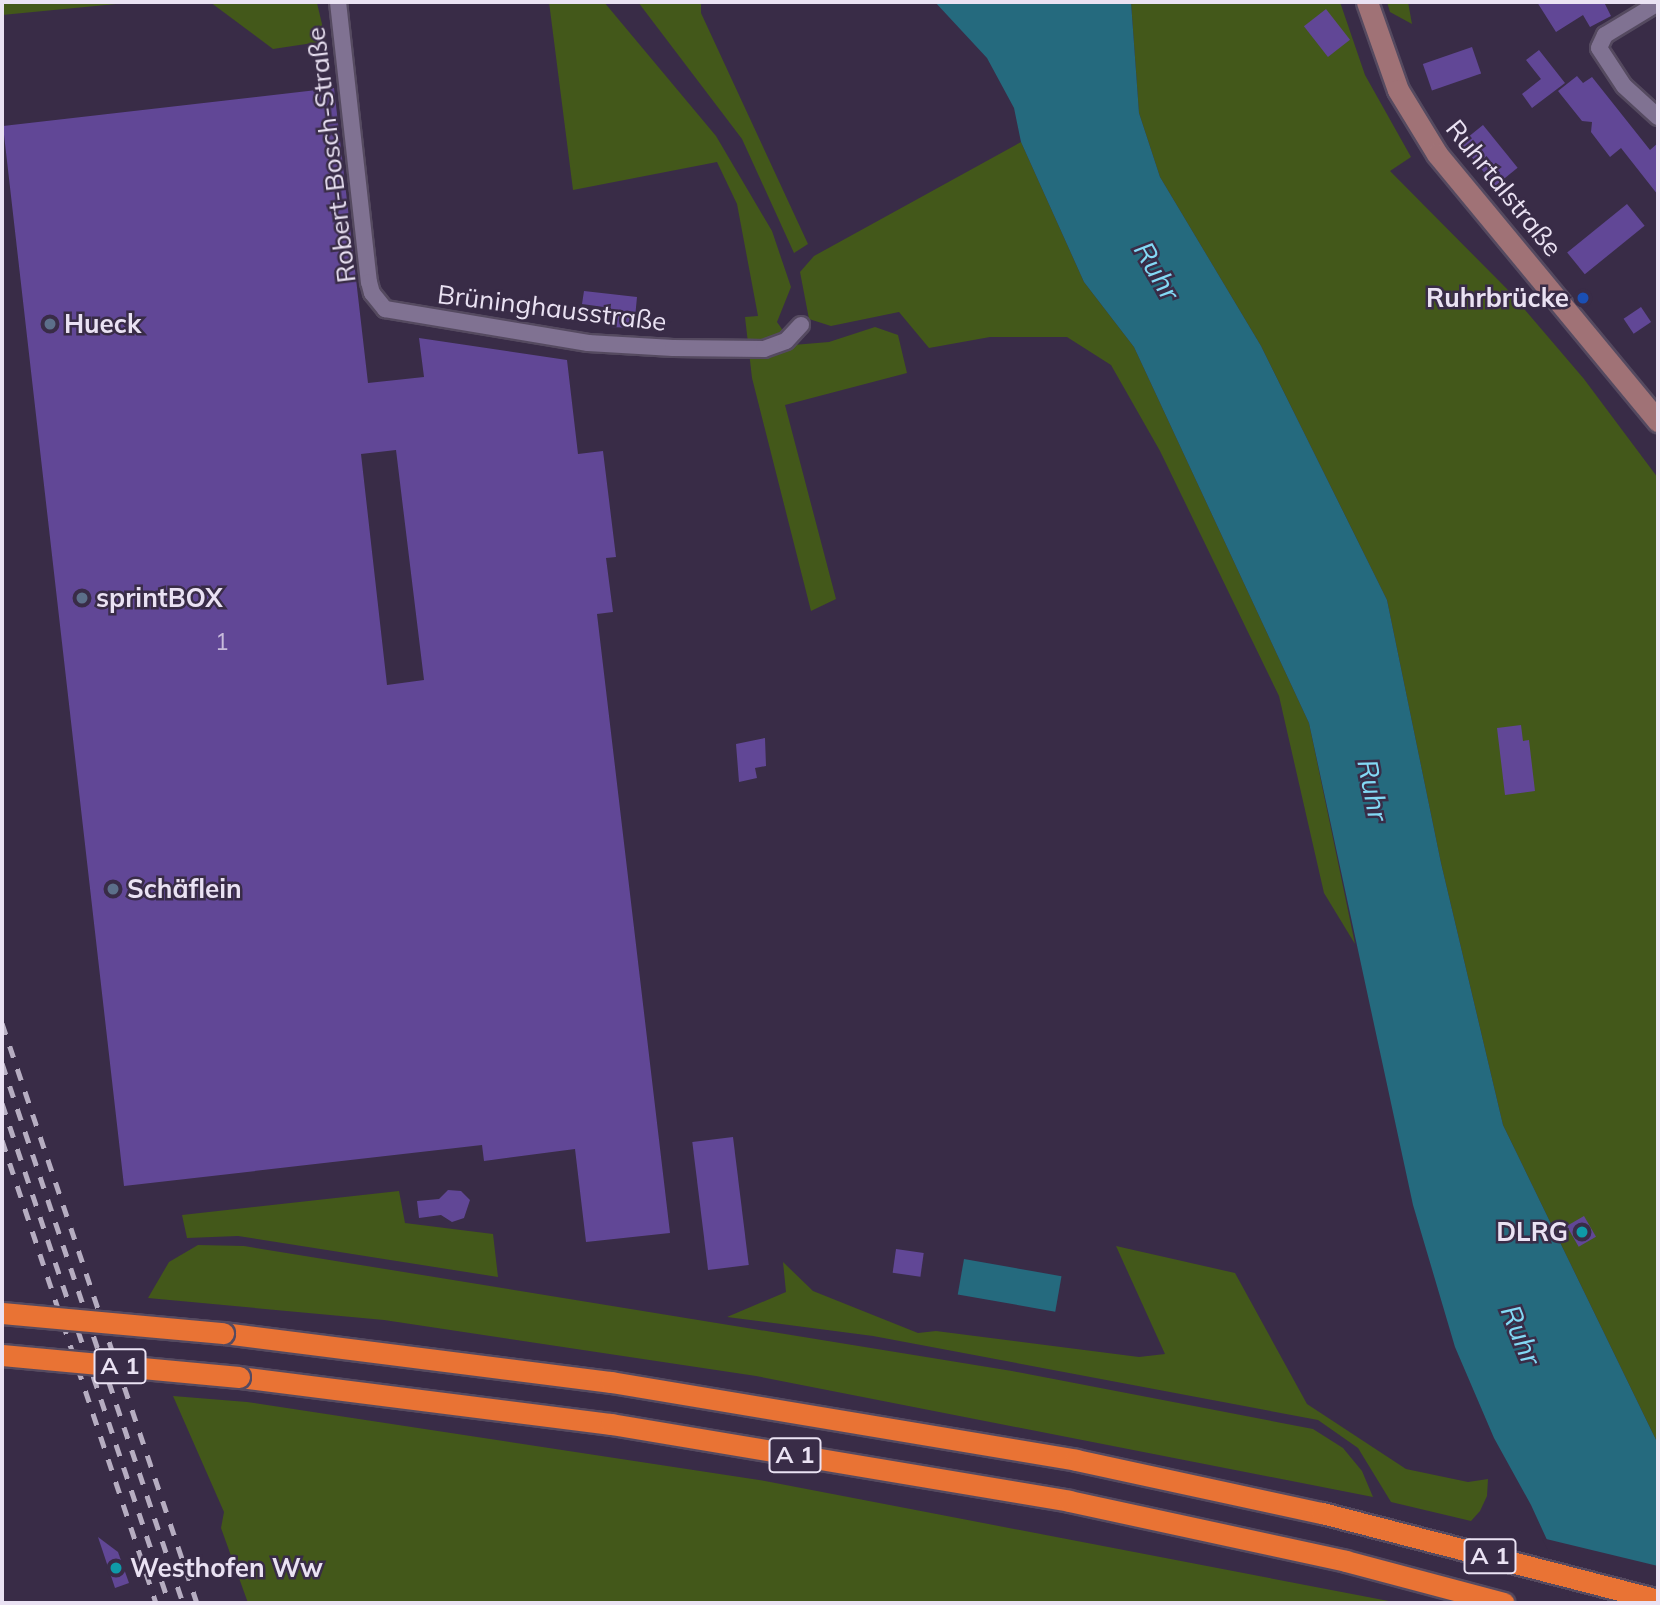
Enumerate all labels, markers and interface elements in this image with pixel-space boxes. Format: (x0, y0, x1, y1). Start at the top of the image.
street label: Robert-Bosch-Straße (300, 25, 362, 285)
street label: Ruhrtalstraße (1439, 113, 1569, 263)
water label: Ruhr (1127, 236, 1187, 306)
street label: Brüninghausstraße (436, 278, 668, 338)
place label: Ruhrbrücke (1426, 282, 1569, 314)
marker: Ruhrbrücke (1575, 290, 1591, 306)
place label: Hueck (64, 308, 141, 340)
marker: Hueck (42, 316, 58, 332)
place label: sprintBOX (96, 582, 223, 614)
marker: sprintBOX (74, 590, 90, 606)
house number: 1 (215, 628, 229, 656)
water label: Ruhr (1351, 756, 1395, 824)
place label: Schäflein (127, 873, 242, 905)
marker: Schäflein (105, 881, 121, 897)
place label: DLRG (1496, 1216, 1568, 1248)
marker: DLRG (1574, 1224, 1590, 1240)
water label: Ruhr (1494, 1300, 1548, 1370)
road number: A 1 (92, 1346, 148, 1386)
road number: A 1 (767, 1434, 823, 1476)
road number: A 1 (1462, 1536, 1518, 1576)
place label: Westhofen Ww (130, 1552, 323, 1584)
marker: Westhofen Ww (108, 1560, 124, 1576)

